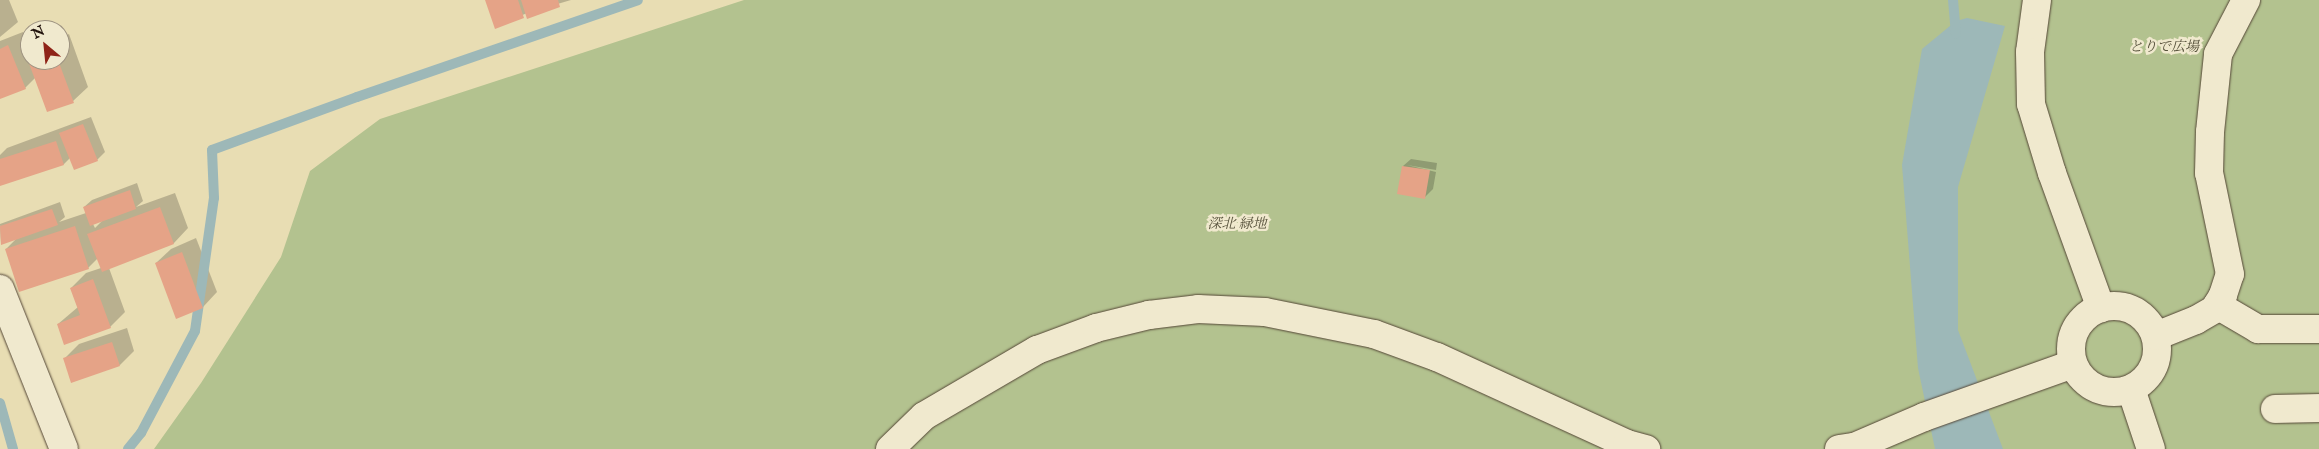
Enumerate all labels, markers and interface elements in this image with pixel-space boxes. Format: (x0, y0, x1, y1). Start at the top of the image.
north arrow (20, 20, 70, 70)
text: N (29, 22, 48, 43)
park label: とりで広場 (2129, 39, 2199, 55)
park label: 深北 緑地 (1208, 216, 1266, 232)

